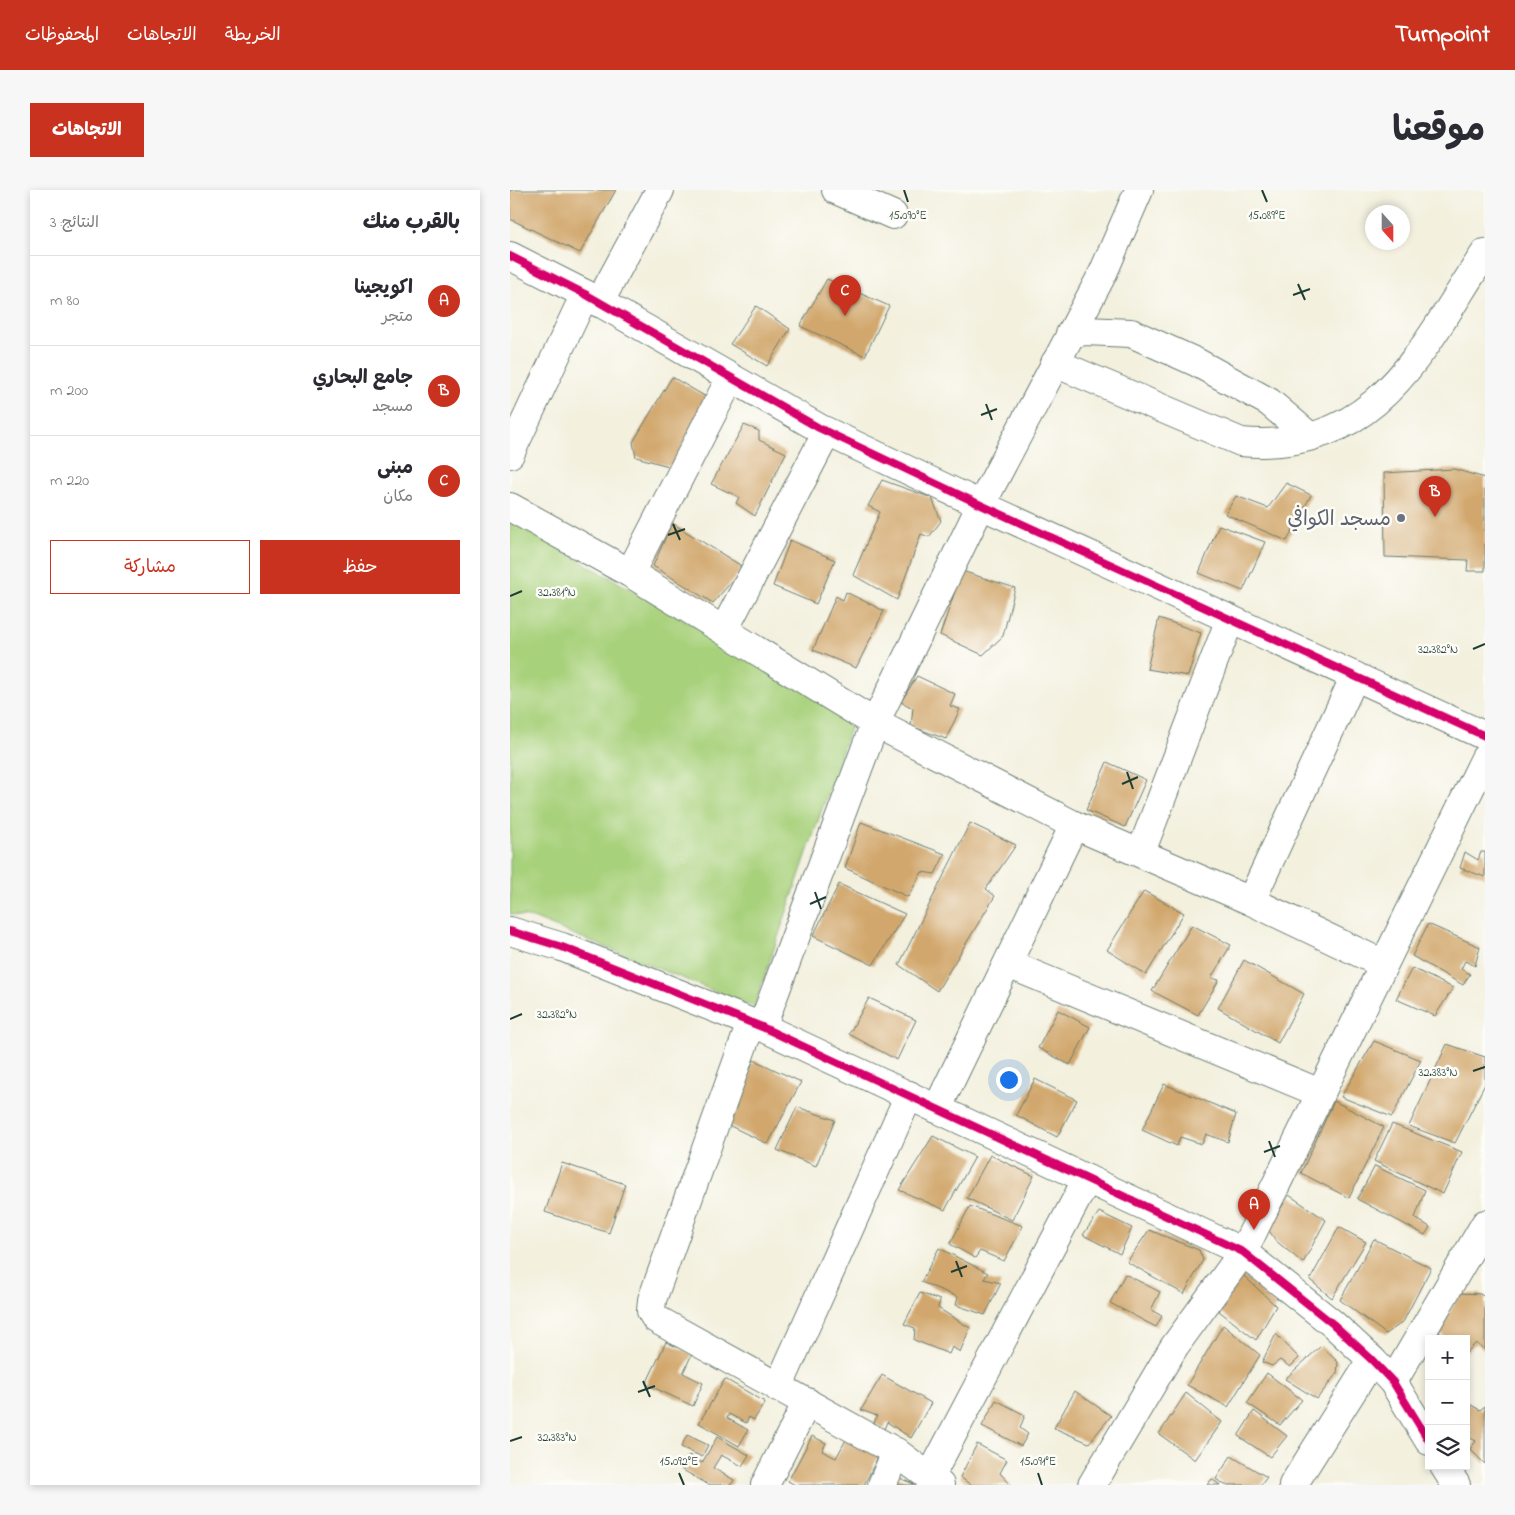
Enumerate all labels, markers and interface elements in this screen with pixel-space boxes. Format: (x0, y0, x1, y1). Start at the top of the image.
text: Turnpoint (1395, 18, 1490, 53)
text: المحفوظات (25, 23, 99, 49)
text: الاتجاهات (127, 23, 197, 49)
text: الخريطة (225, 23, 281, 49)
button: الاتجاهات (30, 103, 144, 157)
text: موقعنا (1392, 106, 1485, 157)
north arrow (1365, 205, 1410, 250)
text: 15.090°E (889, 207, 927, 225)
text: 15.089°E (1249, 207, 1285, 225)
text: بالقرب منك (363, 208, 460, 238)
text: النتائج: 3 (50, 211, 99, 235)
text: اكويجينا (354, 275, 413, 302)
pin: C (829, 275, 861, 316)
text: 80 m (50, 289, 79, 313)
text: A (439, 289, 449, 313)
text: متجر (382, 305, 413, 329)
text: جامع البحاري (313, 365, 413, 392)
text: 200 m (50, 379, 88, 403)
text: B (439, 379, 449, 403)
text: مسجد (372, 395, 413, 419)
text: مبنى (377, 455, 413, 482)
text: 220 m (50, 469, 89, 493)
text: C (440, 469, 448, 493)
pin: B (1419, 476, 1451, 517)
text: مكان (383, 485, 413, 509)
place label: مسجد الكوافي (1288, 505, 1391, 535)
marker: مسجد الكوافي (1395, 512, 1407, 524)
button: مشاركة (50, 540, 250, 594)
button: حفظ (260, 540, 460, 594)
text: 32.381°N (538, 584, 576, 602)
text: 32.382°N (1418, 641, 1458, 659)
text: 32.382°N (537, 1006, 577, 1024)
text: 32.383°N (1418, 1064, 1458, 1082)
your location (996, 1067, 1022, 1093)
pin: A (1238, 1189, 1270, 1230)
map controls (1425, 1335, 1470, 1470)
button: + (1425, 1335, 1470, 1380)
button: − (1425, 1380, 1470, 1425)
button: layers (1425, 1425, 1470, 1470)
text: 32.383°N (537, 1429, 577, 1447)
text: 15.092°E (660, 1453, 698, 1471)
text: 15.091°E (1020, 1453, 1056, 1471)

